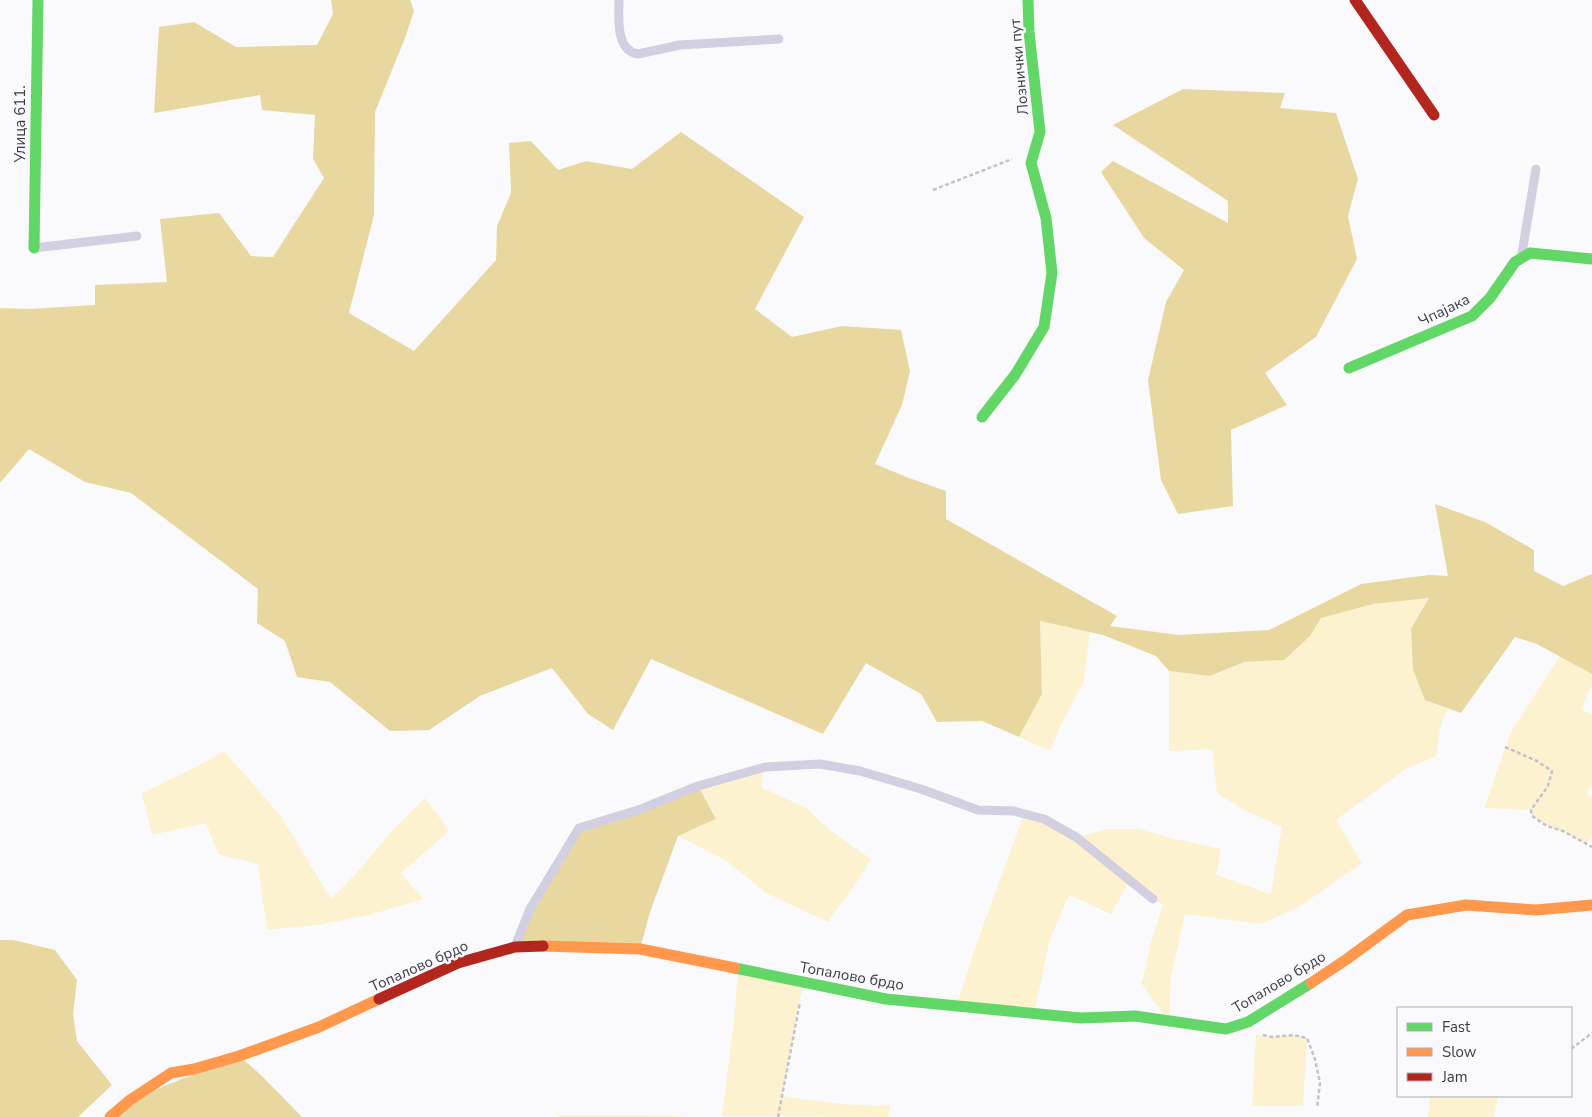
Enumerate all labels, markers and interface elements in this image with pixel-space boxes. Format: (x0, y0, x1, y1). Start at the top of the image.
street label: Лознички пут (1005, 18, 1033, 116)
street label: Улица 611. (10, 85, 30, 164)
street label: Чпајака (1415, 289, 1473, 331)
street label: Топалово брдо (367, 935, 471, 997)
street label: Топалово брдо (1229, 946, 1329, 1018)
street label: Топалово брдо (798, 957, 906, 995)
legend (1397, 1007, 1572, 1097)
text: Fast (1442, 1017, 1471, 1037)
text: Slow (1442, 1042, 1477, 1062)
text: Jam (1441, 1067, 1468, 1087)

